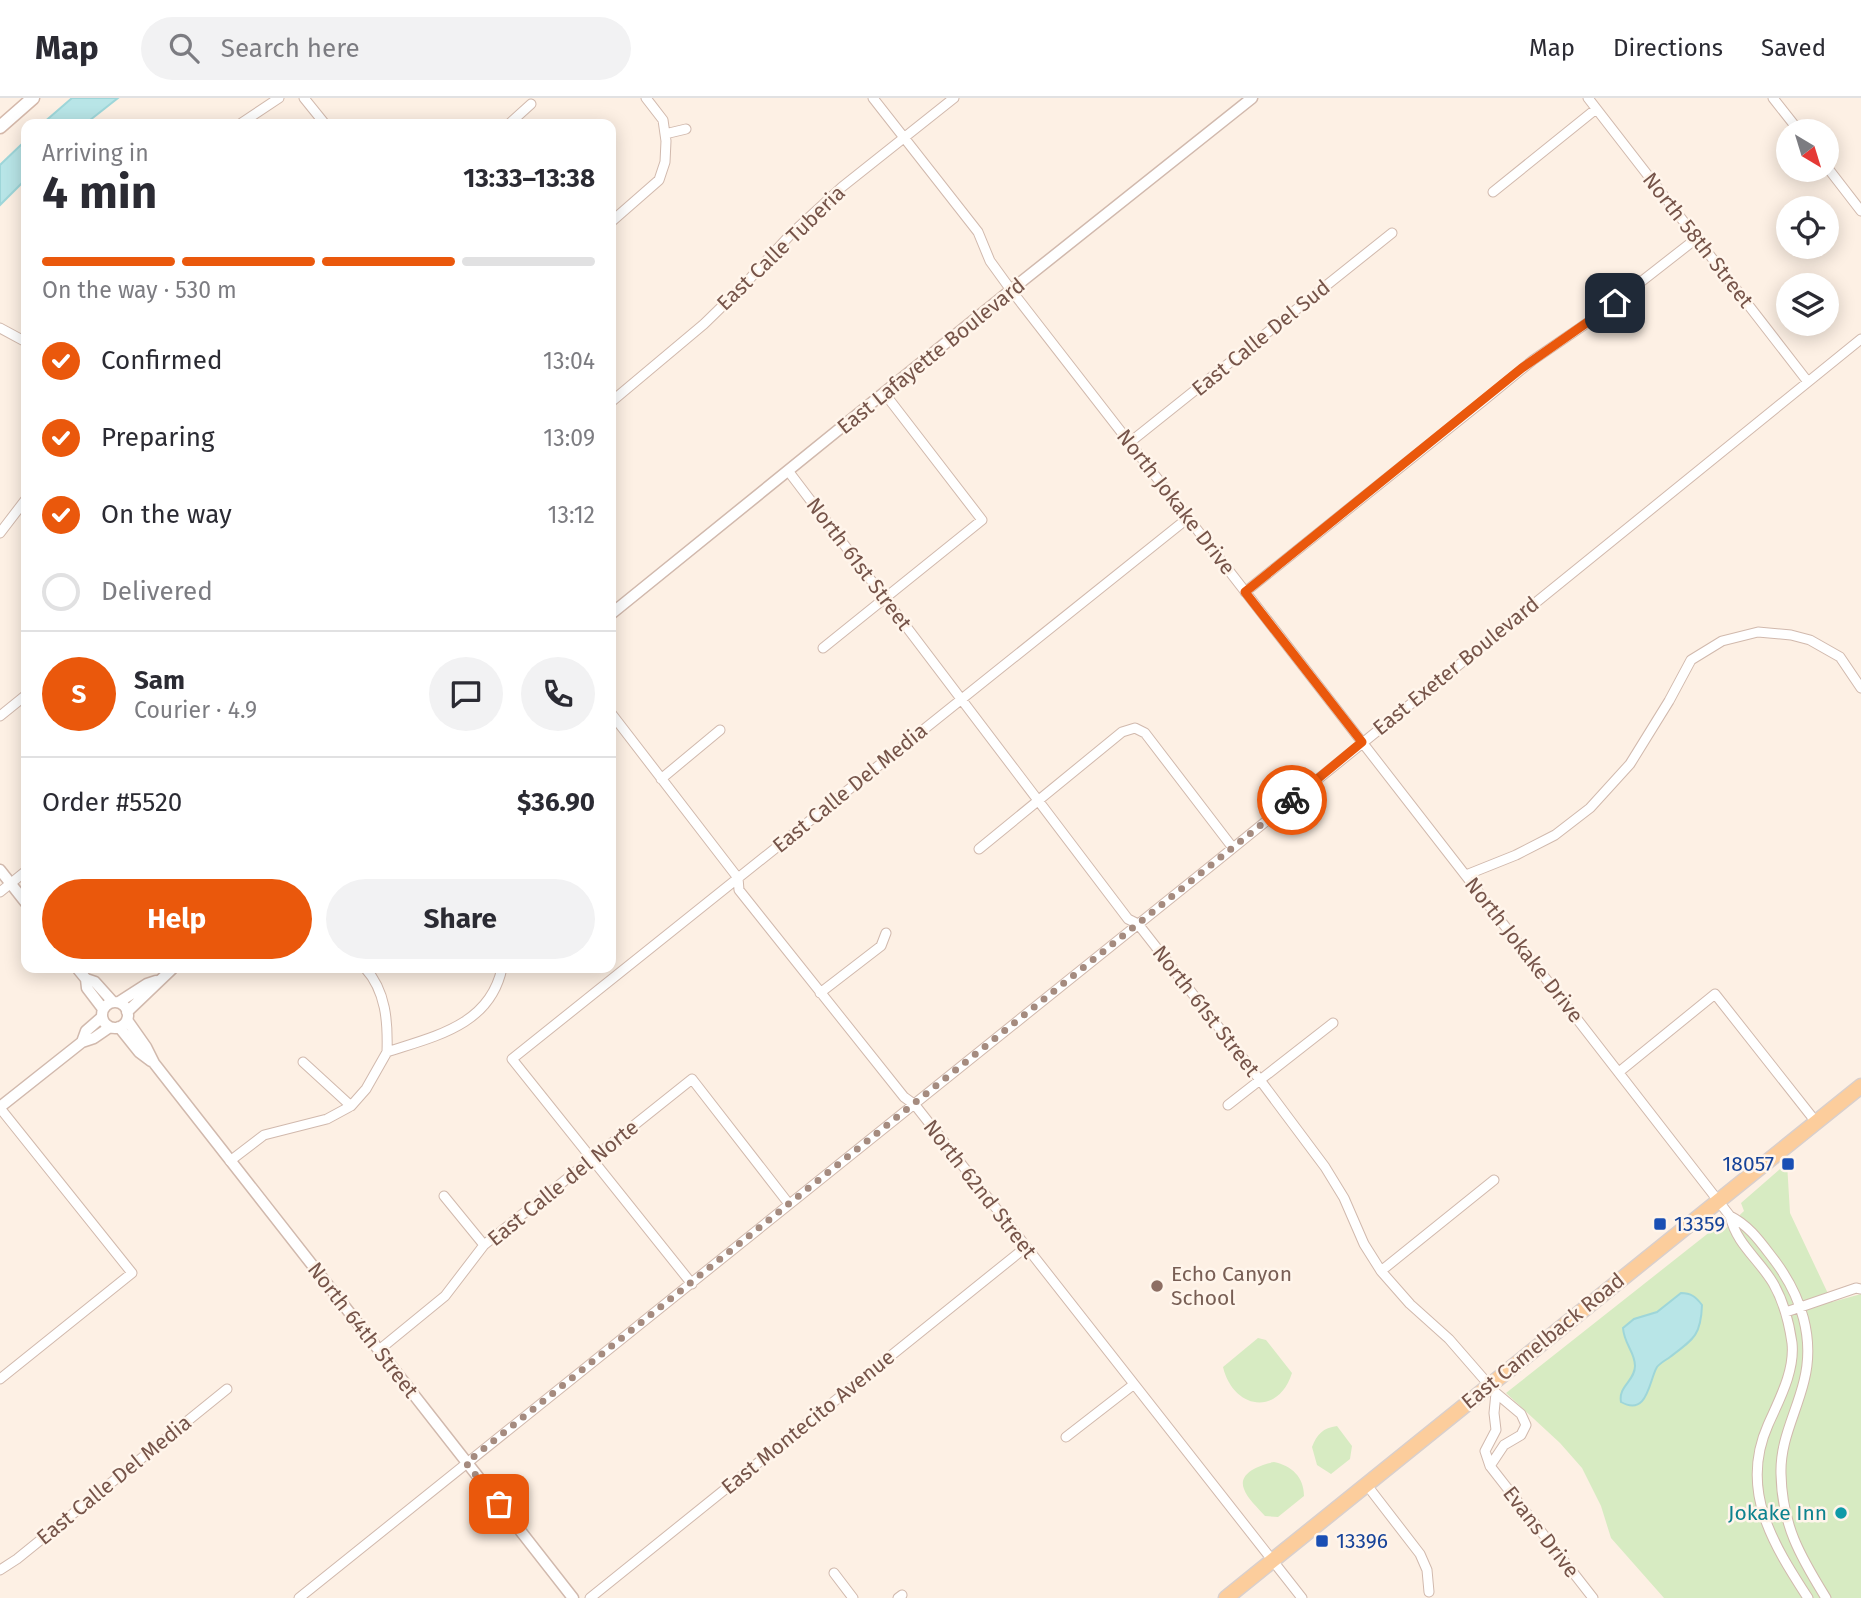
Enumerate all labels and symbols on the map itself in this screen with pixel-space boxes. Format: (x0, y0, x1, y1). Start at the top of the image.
north arrow (1776, 119, 1839, 182)
street label: North 58th Street (1637, 167, 1759, 313)
street label: East Calle Tuberia (711, 180, 851, 316)
street label: East Lafayette Boulevard (832, 272, 1030, 440)
pin (1585, 273, 1645, 333)
street label: East Calle Del Sud (1187, 274, 1335, 402)
street label: North Jokake Drive (1111, 424, 1241, 580)
street label: North 61st Street (801, 493, 918, 636)
street label: East Exeter Boulevard (1368, 591, 1544, 741)
street label: East Calle Del Media (767, 718, 933, 858)
courier (1257, 765, 1327, 835)
street label: North Jokake Drive (1459, 872, 1589, 1028)
street label: North 61st Street (1147, 940, 1266, 1082)
street label: East Calle del Norte (482, 1114, 644, 1252)
street label: North 62nd Street (918, 1114, 1042, 1264)
place label: 18057 (1722, 1151, 1774, 1177)
marker: 18057 (1780, 1156, 1796, 1172)
place label: 13359 (1674, 1211, 1725, 1237)
marker: 13359 (1652, 1216, 1668, 1232)
street label: North 64th Street (302, 1257, 424, 1403)
place label: Echo Canyon School (1171, 1261, 1292, 1311)
street label: East Camelback Road (1456, 1267, 1630, 1415)
marker: Echo Canyon School (1149, 1278, 1165, 1294)
street label: East Montecito Avenue (716, 1344, 900, 1500)
street label: East Calle Del Media (31, 1410, 197, 1550)
pin (469, 1474, 529, 1534)
street label: Evans Drive (1497, 1481, 1585, 1583)
place label: Jokake Inn (1728, 1500, 1827, 1526)
marker: Jokake Inn (1833, 1505, 1849, 1521)
place label: 13396 (1336, 1528, 1388, 1554)
marker: 13396 (1314, 1533, 1330, 1549)

